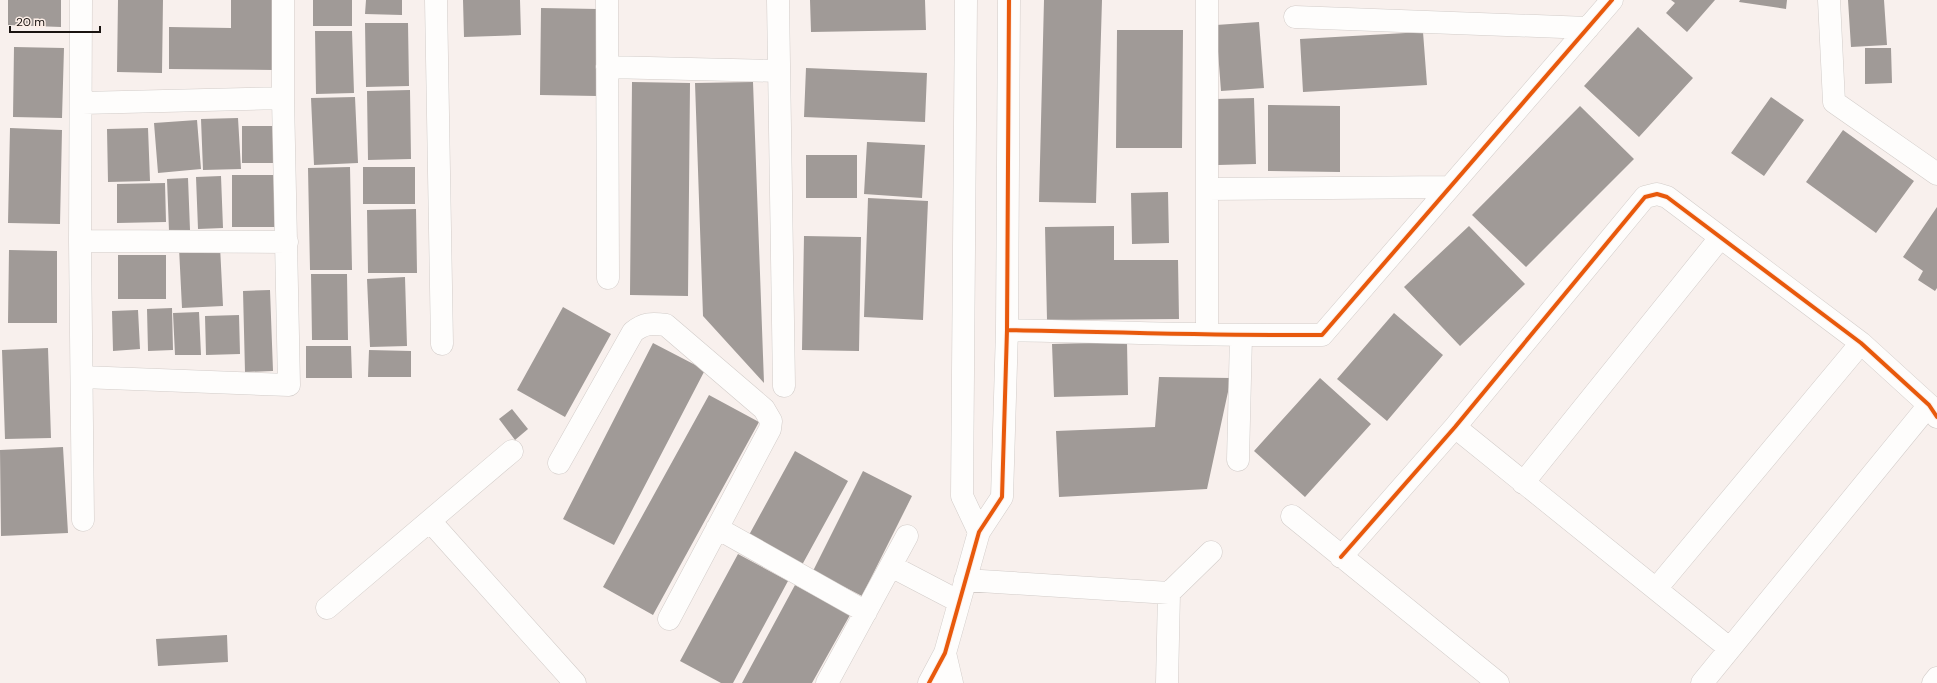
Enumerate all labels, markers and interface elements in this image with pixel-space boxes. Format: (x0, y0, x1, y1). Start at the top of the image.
scale bar (10, 8, 100, 34)
text: 20 m (16, 14, 45, 30)

